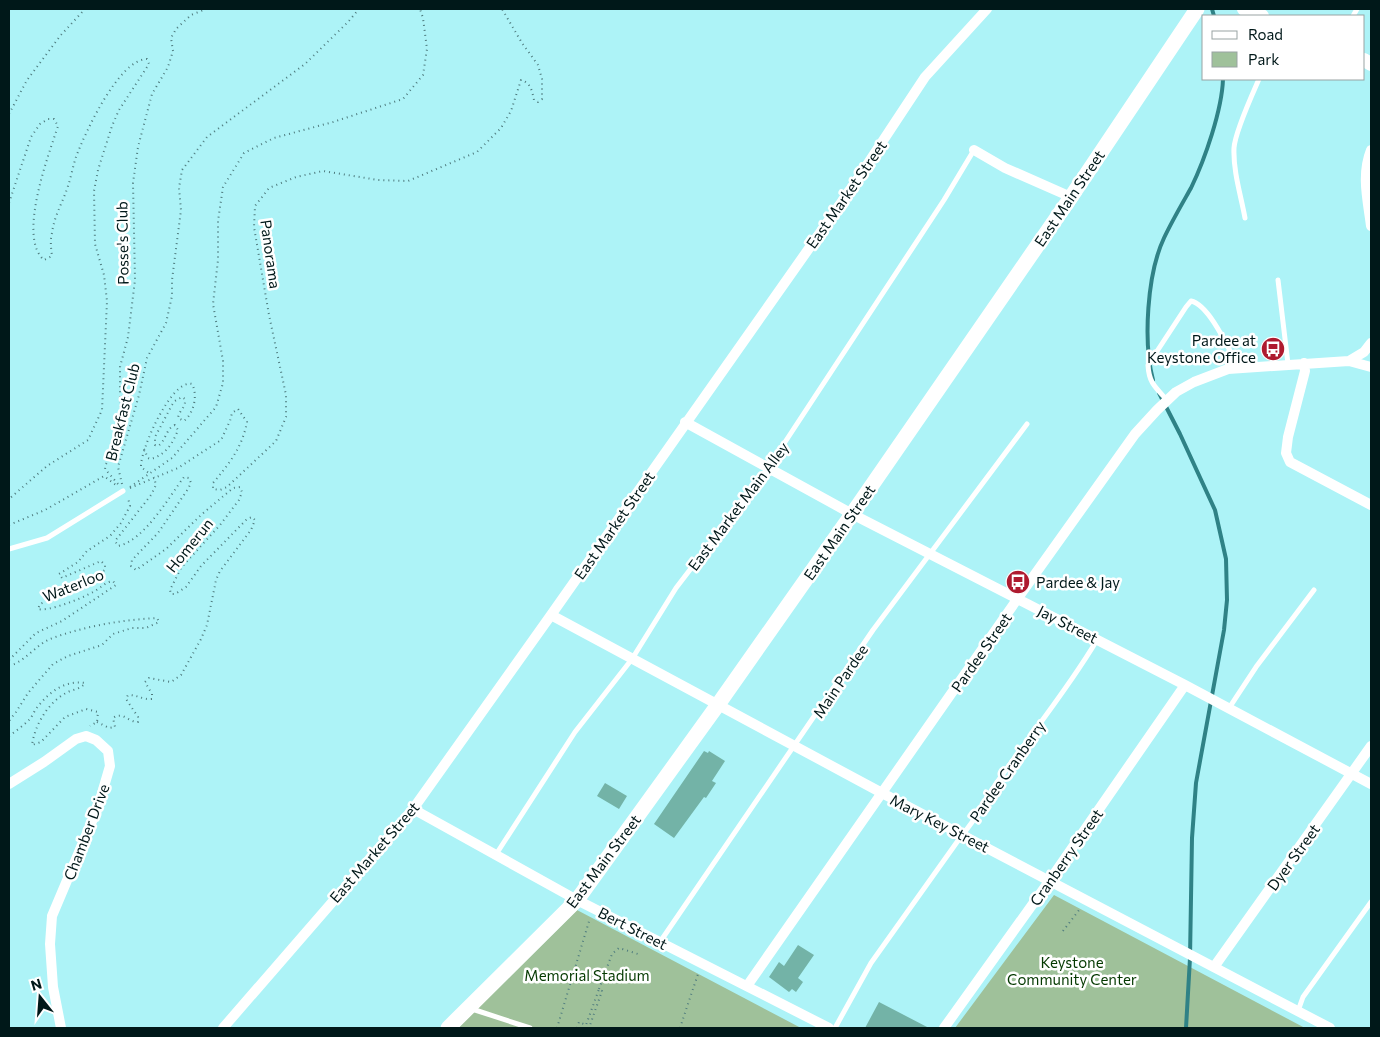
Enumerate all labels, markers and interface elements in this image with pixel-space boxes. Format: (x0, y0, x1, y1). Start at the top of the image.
legend (1202, 15, 1365, 80)
text: Road (1248, 25, 1283, 43)
text: Park (1248, 50, 1279, 68)
street label: East Market Street (802, 137, 890, 251)
street label: East Main Street (1030, 146, 1108, 250)
street label: Posse's Club (112, 201, 132, 285)
street label: Panorama (257, 218, 285, 290)
place label: Pardee at Keystone Office (1147, 331, 1256, 366)
bus stop icon: Pardee at Keystone Office (1260, 336, 1286, 362)
street label: Breakfast Club (101, 361, 143, 463)
street label: East Market Main Alley (684, 438, 792, 574)
street label: East Market Street (570, 468, 658, 582)
street label: East Main Street (799, 481, 879, 583)
street label: Homerun (162, 514, 216, 576)
street label: Waterloo (40, 565, 106, 605)
bus stop icon: Pardee & Jay (1005, 569, 1031, 595)
place label: Pardee & Jay (1036, 573, 1120, 591)
street label: Jay Street (1035, 601, 1101, 647)
street label: Pardee Street (947, 609, 1015, 695)
street label: Main Pardee (809, 641, 871, 721)
street label: Pardee Cranberry (965, 717, 1049, 825)
street label: Chamber Drive (59, 781, 113, 883)
street label: Mary Key Street (887, 790, 993, 856)
street label: East Market Street (325, 798, 423, 906)
street label: Cranberry Street (1026, 805, 1106, 909)
street label: East Main Street (562, 811, 644, 911)
street label: Dyer Street (1263, 820, 1323, 894)
street label: Bert Street (595, 903, 671, 953)
park label: Keystone Community Center (1007, 953, 1137, 988)
park label: Memorial Stadium (524, 966, 650, 984)
north arrow (15, 972, 65, 1022)
text: N (29, 974, 44, 994)

